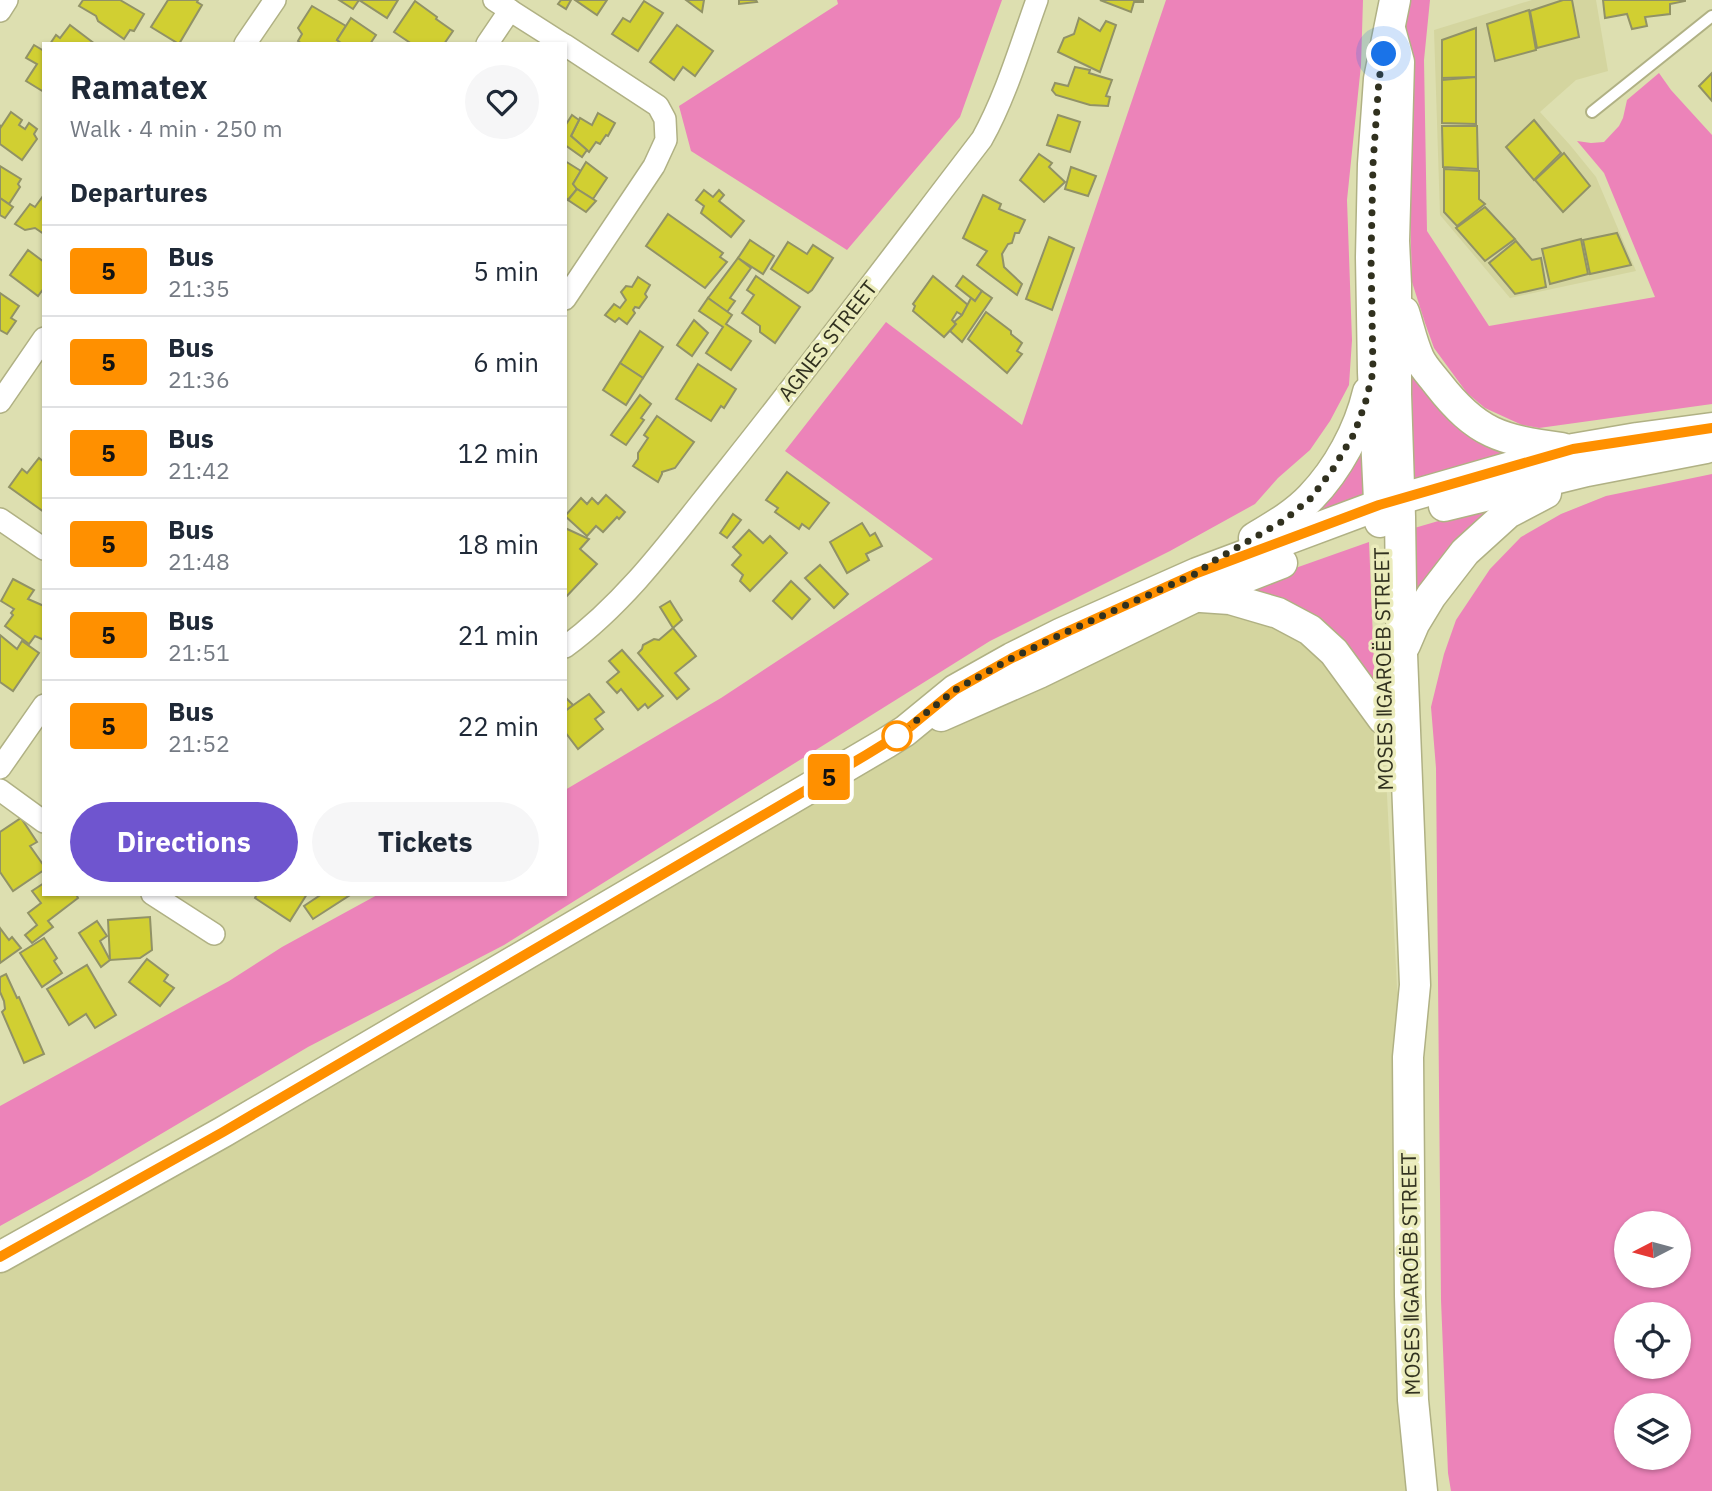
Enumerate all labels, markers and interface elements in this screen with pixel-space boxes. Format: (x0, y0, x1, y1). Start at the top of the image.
your location (1366, 36, 1401, 71)
text: Ramatex (70, 65, 208, 108)
button: heart (465, 65, 539, 139)
text: Walk · 4 min · 250 m (70, 113, 283, 143)
text: Departures (70, 175, 208, 209)
text: Bus (168, 239, 214, 273)
text: 5 min (473, 254, 539, 288)
text: 5 (101, 255, 116, 287)
text: 21:35 (168, 273, 230, 303)
street label: AGNES STREET (771, 274, 883, 406)
text: Bus (168, 330, 214, 364)
text: 6 min (473, 345, 539, 379)
text: 5 (101, 346, 116, 378)
text: 21:36 (168, 364, 230, 394)
text: Bus (168, 421, 214, 455)
text: 12 min (458, 436, 539, 470)
text: 5 (101, 437, 116, 469)
text: 21:42 (168, 455, 230, 485)
text: Bus (168, 512, 214, 546)
text: 18 min (458, 527, 539, 561)
text: 5 (101, 528, 116, 560)
text: 21:48 (168, 546, 230, 576)
street label: MOSES ǁGAROËB STREET (1367, 547, 1399, 791)
text: Bus (168, 603, 214, 637)
text: 21 min (458, 618, 539, 652)
text: 5 (101, 619, 116, 651)
text: 21:51 (168, 637, 230, 667)
text: Bus (168, 694, 214, 728)
text: 22 min (458, 709, 539, 743)
text: 5 (101, 710, 116, 742)
unlabelled marker (882, 721, 912, 751)
text: 21:52 (168, 728, 230, 758)
line badge: 5 (806, 754, 852, 800)
text: 5 (822, 761, 836, 793)
button: Directions (70, 802, 298, 882)
button: Tickets (312, 802, 539, 882)
street label: MOSES ǁGAROËB STREET (1394, 1152, 1426, 1396)
north arrow (1614, 1211, 1690, 1288)
map controls (1614, 1211, 1691, 1470)
button: locate (1614, 1302, 1691, 1379)
button: layers (1614, 1393, 1691, 1470)

